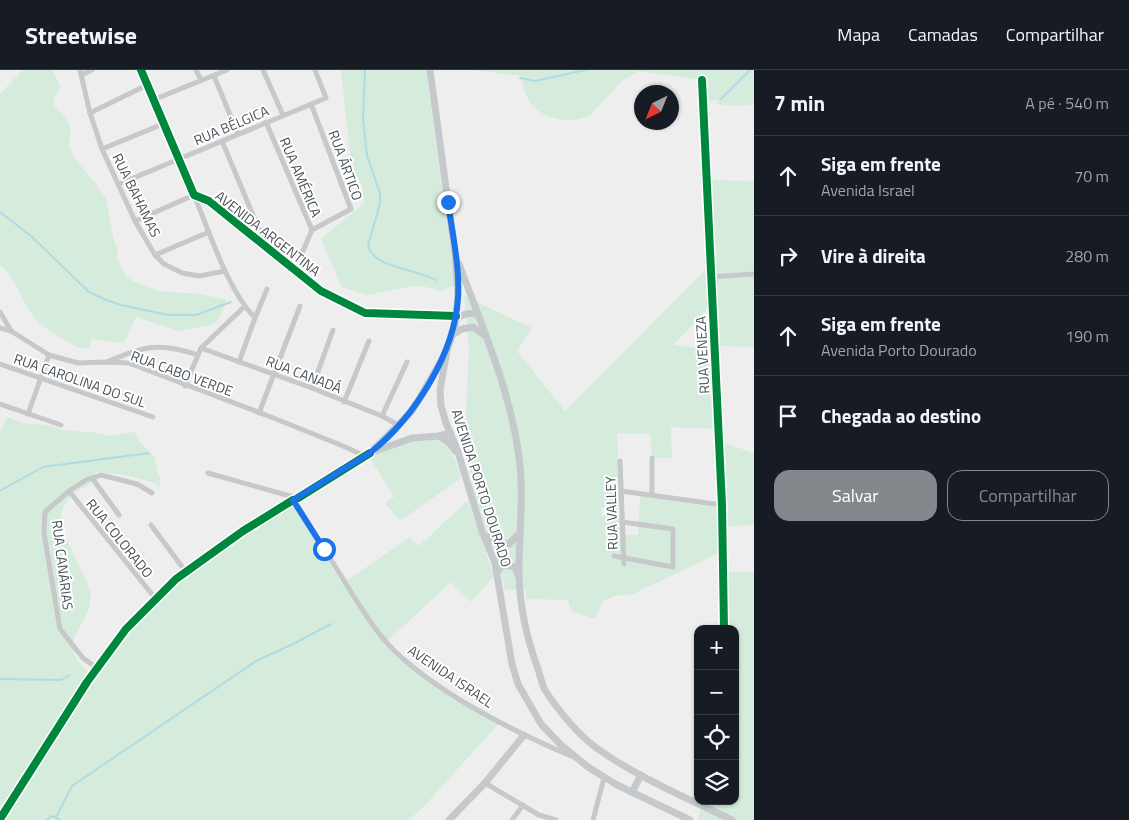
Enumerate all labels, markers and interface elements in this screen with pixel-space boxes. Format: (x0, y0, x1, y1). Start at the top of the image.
text: Streetwise (25, 17, 137, 53)
text: Mapa (837, 21, 880, 48)
text: Camadas (908, 21, 978, 48)
text: Compartilhar (1006, 21, 1104, 48)
north arrow (634, 85, 679, 130)
text: 7 min (774, 87, 825, 119)
text: A pé · 540 m (1025, 91, 1109, 115)
street label: RUA BÉLGICA (190, 99, 272, 150)
street label: RUA ÁRTICO (324, 127, 368, 203)
street label: RUA AMÉRICA (275, 134, 327, 221)
street label: RUA BAHAMAS (108, 149, 166, 241)
text: Siga em frente (821, 149, 941, 178)
icon: ahead (774, 162, 802, 190)
text: 70 m (1074, 164, 1109, 188)
text: Avenida Israel (821, 178, 915, 202)
street label: AVENIDA ARGENTINA (211, 185, 326, 281)
route end (437, 191, 460, 214)
text: Vire à direita (821, 241, 926, 270)
icon: right (774, 242, 802, 270)
text: 280 m (1065, 244, 1109, 268)
text: Siga em frente (821, 309, 941, 338)
street label: RUA VENEZA (689, 315, 715, 394)
icon: ahead (774, 322, 802, 350)
text: 190 m (1065, 324, 1109, 348)
text: Avenida Porto Dourado (821, 338, 977, 362)
street label: RUA CABO VERDE (128, 345, 236, 401)
street label: RUA CAROLINA DO SUL (11, 348, 149, 413)
street label: RUA CANADÁ (263, 350, 346, 398)
text: Chegada ao destino (821, 401, 981, 430)
icon: arrive (774, 402, 802, 430)
street label: AVENIDA PORTO DOURADO (447, 406, 517, 570)
button: Salvar (774, 470, 937, 521)
button: Compartilhar (947, 470, 1109, 521)
street label: RUA VALLEY (599, 475, 623, 550)
street label: RUA COLORADO (81, 494, 159, 582)
street label: RUA CANÁRIAS (47, 519, 79, 611)
route start (313, 538, 336, 561)
map controls (694, 625, 739, 805)
button: + (694, 625, 739, 670)
street label: AVENIDA ISRAEL (404, 640, 498, 713)
button: − (694, 670, 739, 715)
button: locate (694, 715, 739, 760)
button: layers (694, 760, 739, 805)

